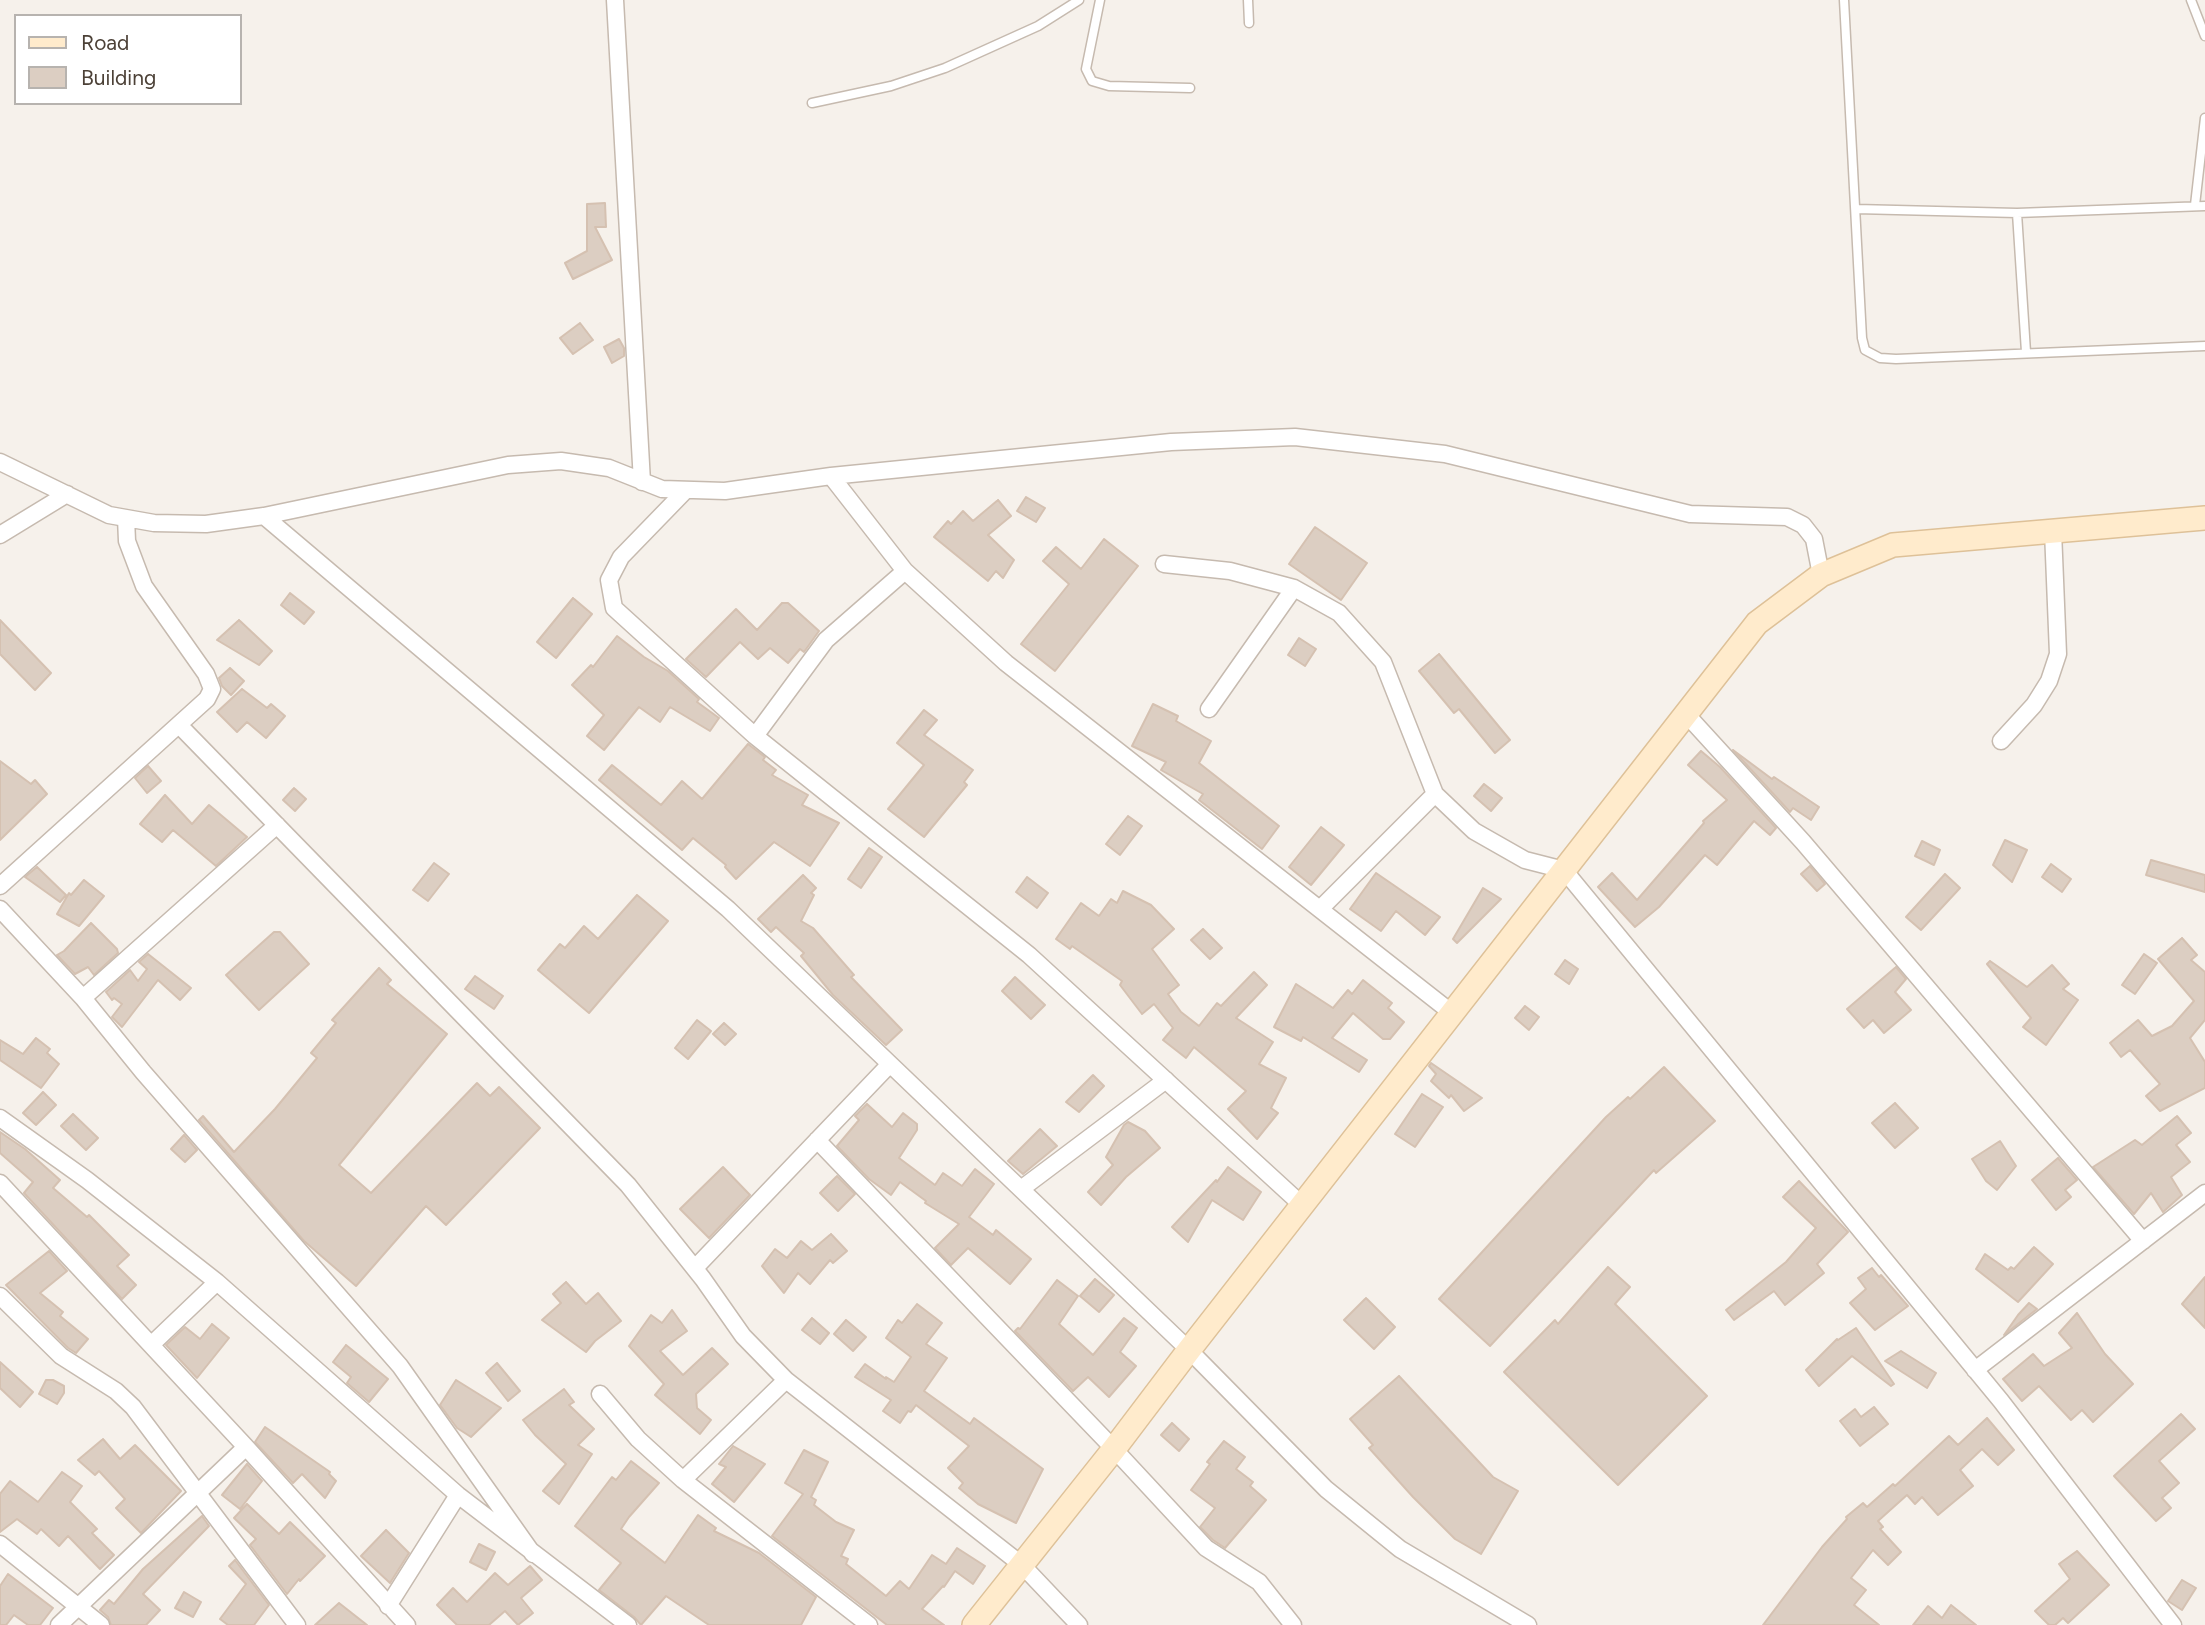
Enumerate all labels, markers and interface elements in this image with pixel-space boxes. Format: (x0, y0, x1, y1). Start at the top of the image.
legend (14, 14, 242, 105)
text: Road (81, 30, 129, 55)
text: Building (81, 65, 156, 90)

